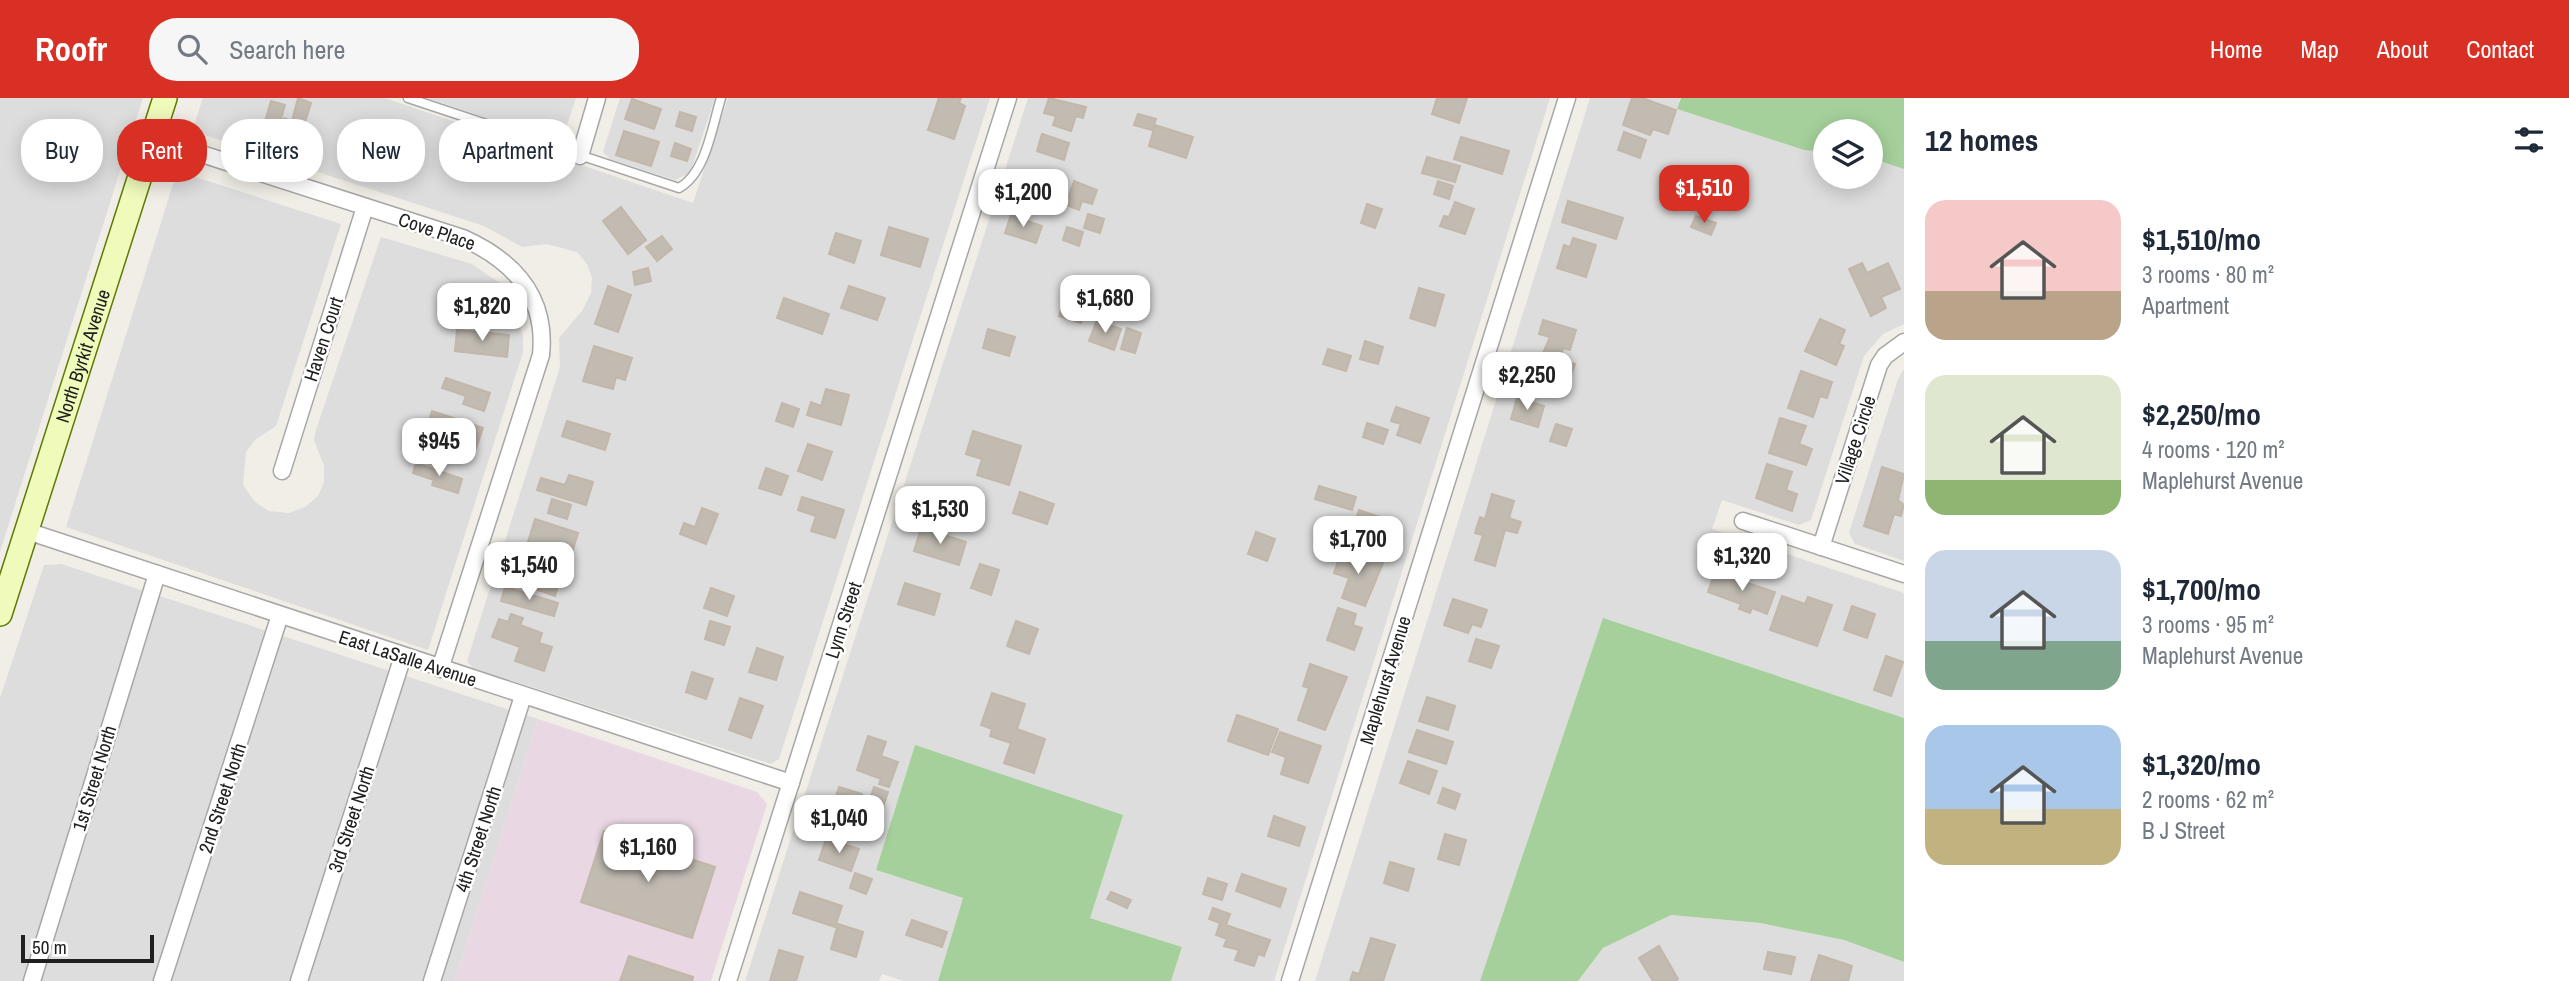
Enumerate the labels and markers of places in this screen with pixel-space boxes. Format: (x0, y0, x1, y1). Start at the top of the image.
pin: $1,510 (1647, 166, 1761, 225)
pin: $1,200 (966, 170, 1080, 229)
pin: $1,680 (1048, 275, 1162, 335)
pin: $1,820 (425, 284, 539, 343)
pin: $2,250 (1470, 352, 1584, 412)
pin: $945 (398, 418, 480, 478)
pin: $1,530 (883, 486, 997, 546)
pin: $1,700 (1301, 517, 1415, 576)
pin: $1,320 (1685, 533, 1799, 593)
pin: $1,540 (472, 542, 586, 602)
pin: $1,040 (782, 796, 896, 855)
pin: $1,160 (591, 824, 705, 884)

